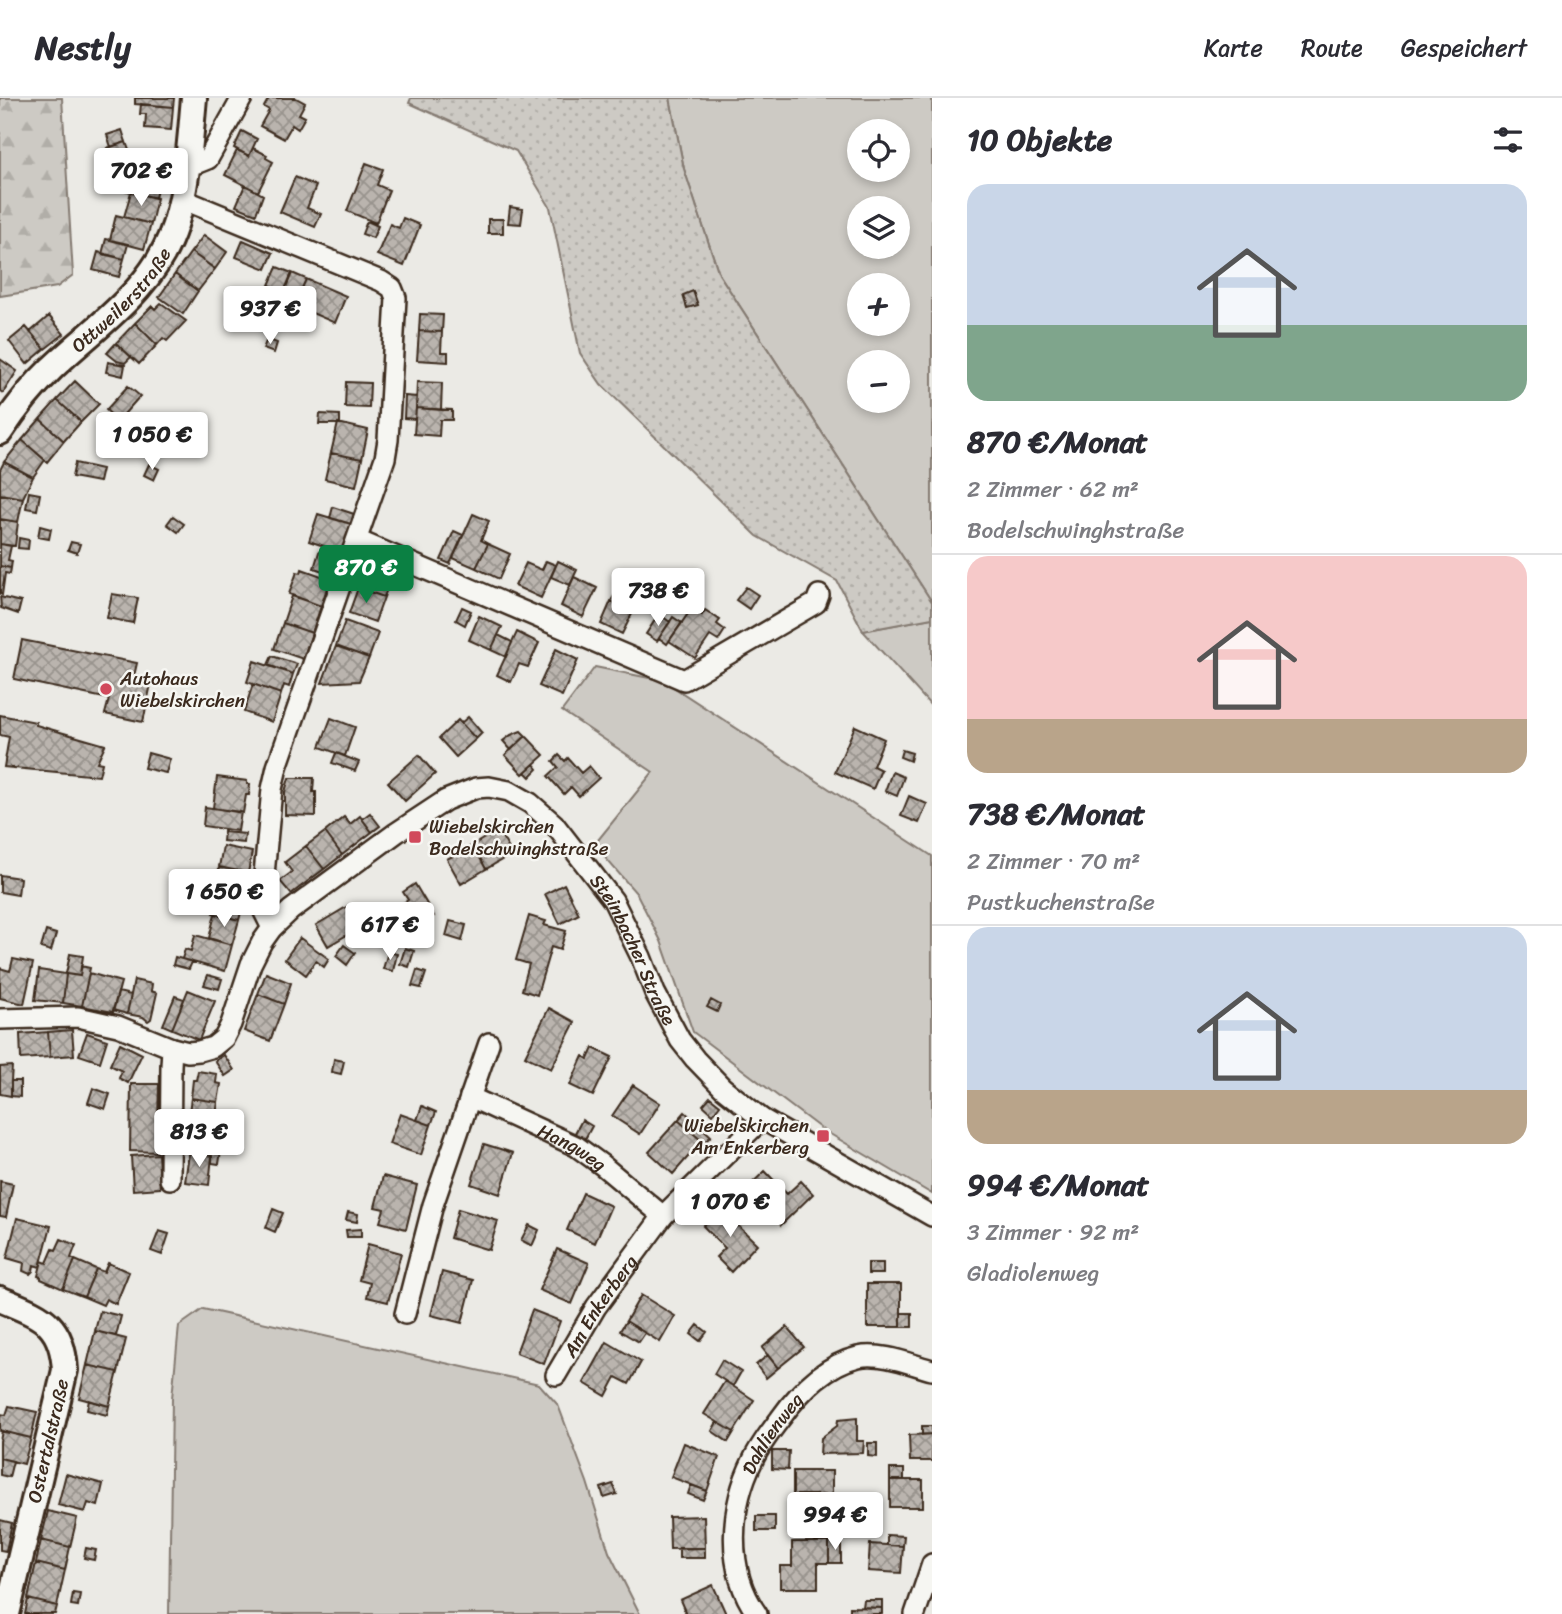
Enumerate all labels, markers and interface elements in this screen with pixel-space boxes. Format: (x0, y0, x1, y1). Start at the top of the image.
text: Nestly (35, 19, 131, 77)
text: Karte (1204, 27, 1263, 69)
text: Route (1301, 27, 1363, 69)
text: Gespeichert (1401, 27, 1527, 69)
text: 10 Objekte (967, 113, 1112, 167)
map controls (847, 119, 910, 413)
button: locate (847, 119, 910, 182)
icon: filters (1489, 121, 1527, 159)
pin: 702 € (92, 148, 190, 208)
text: 702 € (110, 150, 172, 191)
button: layers (847, 196, 910, 259)
icon: home (1184, 230, 1310, 356)
street label: Ottweilerstraße (63, 241, 180, 361)
button: + (847, 273, 910, 336)
pin: 937 € (221, 286, 319, 346)
text: 937 € (239, 288, 301, 329)
button: − (847, 350, 910, 413)
pin: 1 050 € (87, 412, 217, 472)
text: 1 050 € (112, 414, 192, 455)
text: 870 €/Monat (967, 415, 1148, 469)
text: 2 Zimmer · 62 m² (967, 469, 1139, 510)
text: Bodelschwinghstraße (967, 510, 1184, 551)
pin: 870 € (317, 546, 415, 605)
text: 870 € (335, 547, 397, 588)
pin: 738 € (609, 568, 707, 628)
text: 738 € (628, 570, 688, 611)
icon: home (1184, 602, 1310, 728)
place label: Autohaus Wiebelskirchen (119, 662, 245, 717)
marker: Autohaus Wiebelskirchen (98, 681, 114, 697)
text: 738 €/Monat (967, 787, 1145, 841)
place label: Wiebelskirchen Bodelschwinghstraße (429, 810, 609, 865)
marker: Wiebelskirchen Bodelschwinghstraße (407, 829, 423, 845)
text: 2 Zimmer · 70 m² (967, 841, 1140, 882)
street label: Steinbacher Straße (581, 866, 686, 1031)
pin: 1 650 € (159, 870, 289, 929)
text: 1 650 € (185, 871, 263, 912)
text: Pustkuchenstraße (967, 882, 1155, 923)
pin: 617 € (341, 902, 439, 962)
text: 617 € (361, 904, 419, 945)
icon: home (1184, 973, 1310, 1099)
place label: Wiebelskirchen Am Enkerberg (684, 1109, 809, 1164)
pin: 813 € (150, 1110, 248, 1169)
text: 813 € (170, 1111, 228, 1152)
street label: Hangweg (532, 1114, 614, 1180)
marker: Wiebelskirchen Am Enkerberg (815, 1128, 831, 1144)
text: 994 €/Monat (967, 1158, 1149, 1212)
pin: 1 070 € (665, 1180, 795, 1239)
text: 1 070 € (690, 1181, 770, 1222)
text: 3 Zimmer · 92 m² (967, 1212, 1139, 1253)
street label: Am Enkerberg (553, 1247, 646, 1364)
text: Gladiolenweg (967, 1253, 1099, 1294)
street label: Ostertalstraße (18, 1375, 78, 1506)
street label: Dahlienweg (732, 1384, 811, 1480)
pin: 994 € (786, 1492, 884, 1552)
text: 994 € (803, 1494, 867, 1535)

